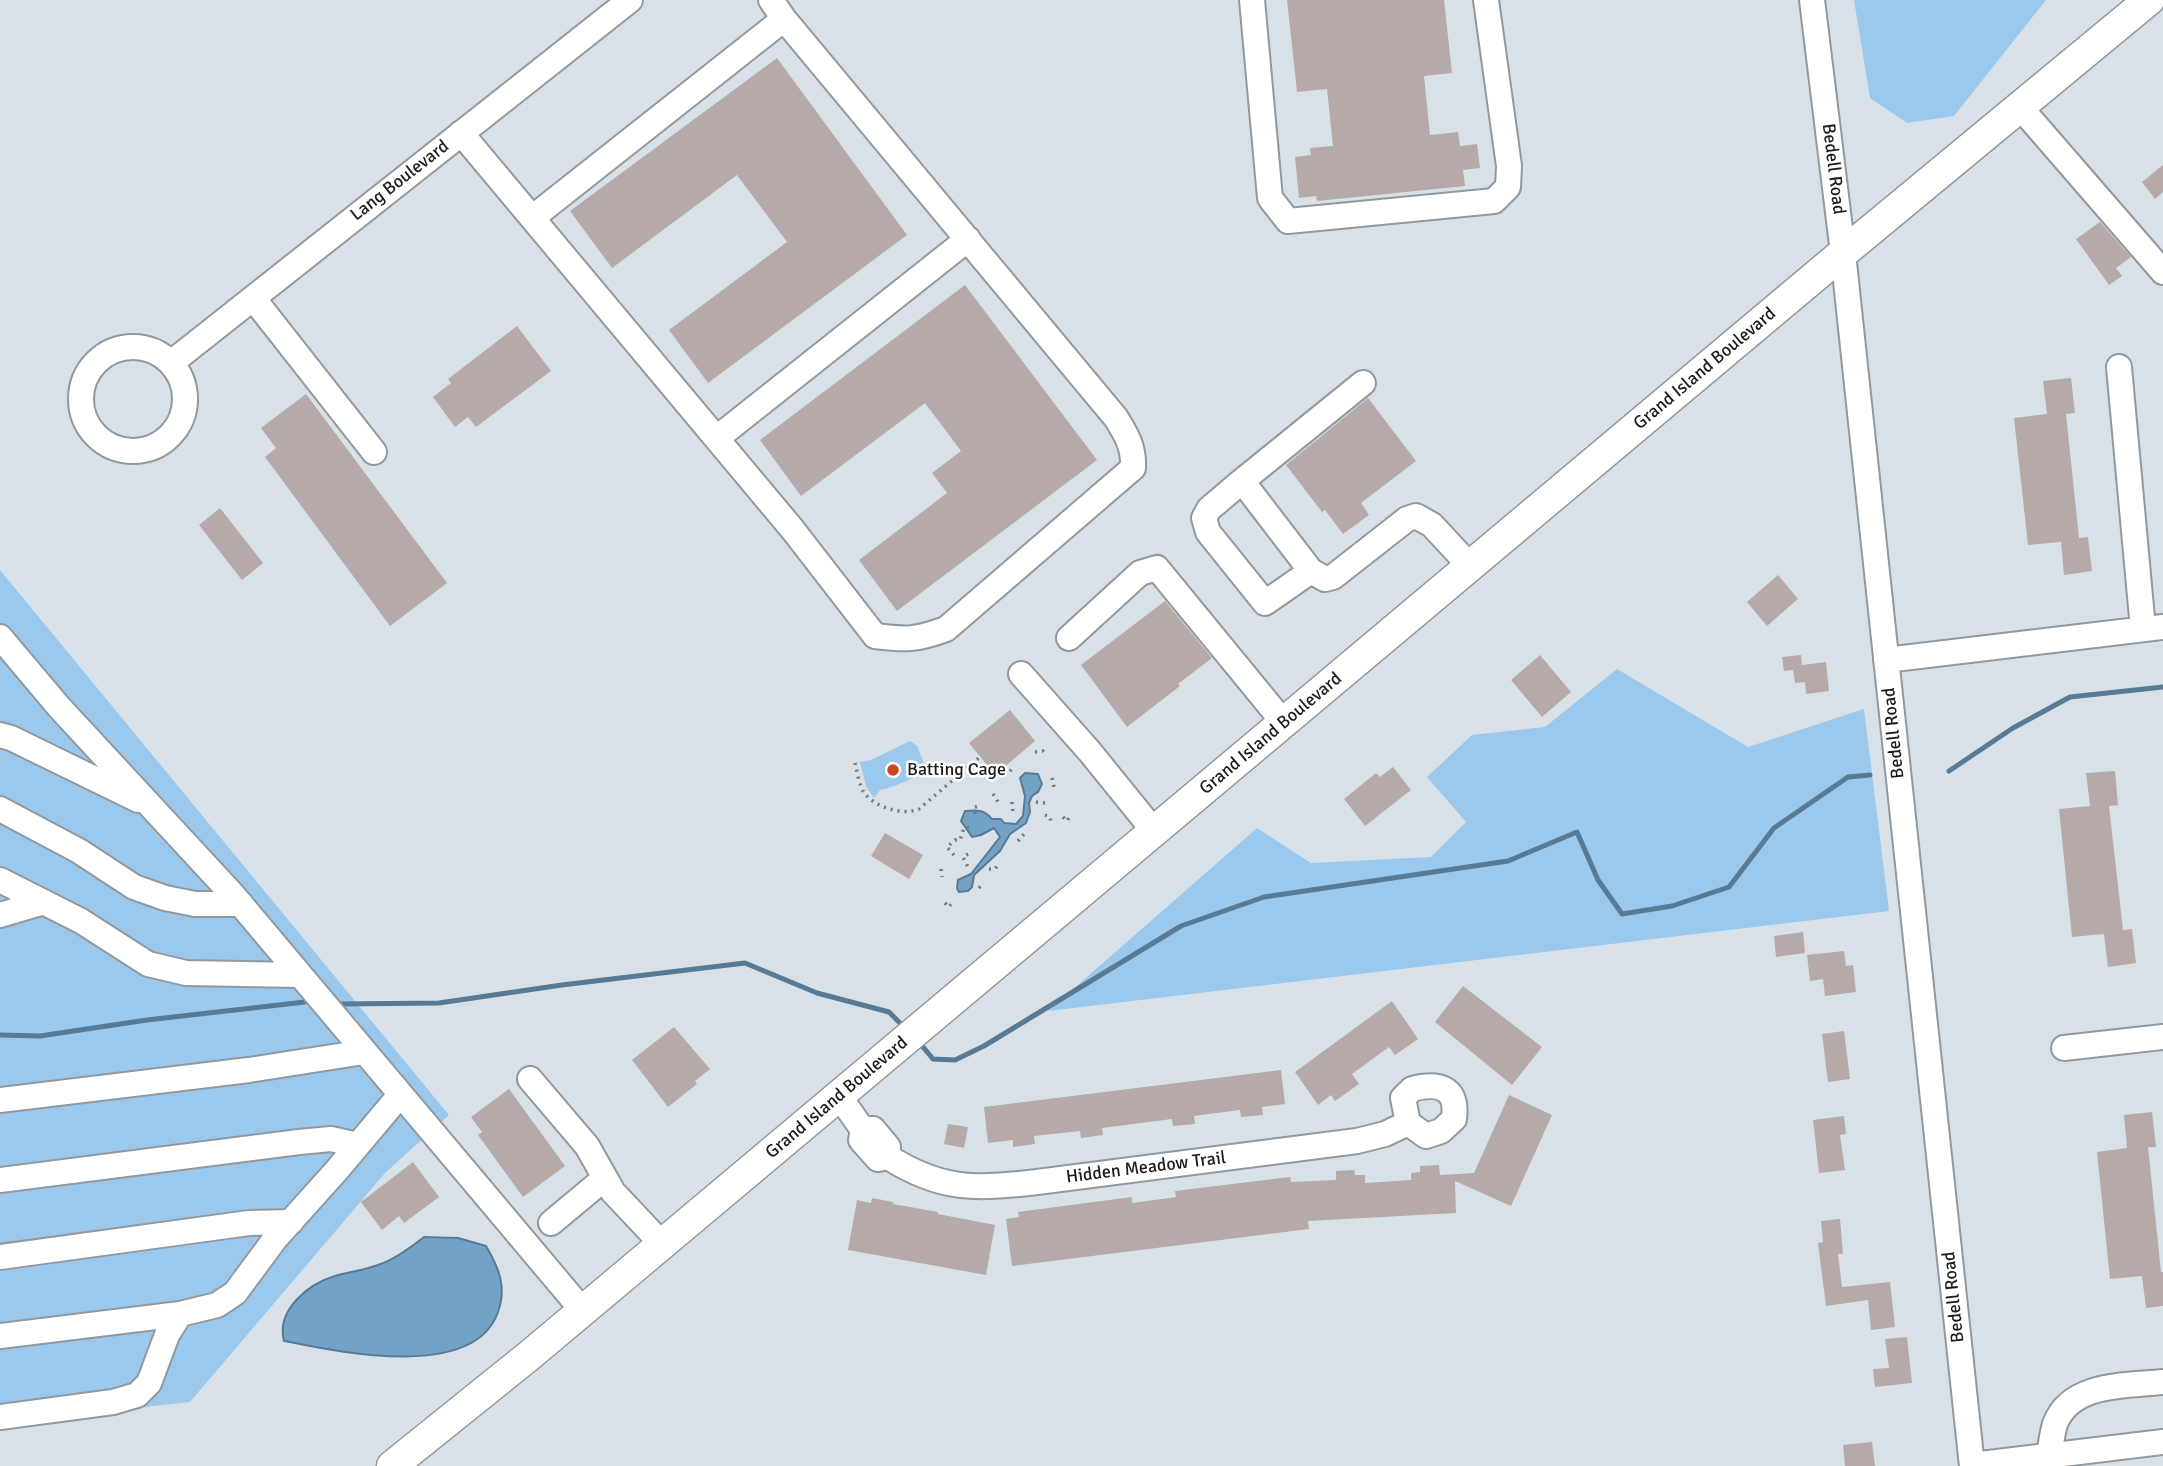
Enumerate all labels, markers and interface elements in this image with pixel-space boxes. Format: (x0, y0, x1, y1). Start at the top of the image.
street label: Bedell Road (1817, 122, 1849, 216)
street label: Lang Boulevard (347, 136, 453, 226)
street label: Grand Island Boulevard (1630, 303, 1780, 435)
street label: Grand Island Boulevard (1196, 668, 1346, 800)
street label: Bedell Road (1878, 686, 1910, 780)
place label: Batting Cage (907, 759, 1006, 781)
marker: Batting Cage (885, 762, 901, 778)
street label: Grand Island Boulevard (762, 1032, 912, 1164)
street label: Hidden Meadow Trail (1065, 1147, 1227, 1189)
street label: Bedell Road (1938, 1250, 1970, 1344)

